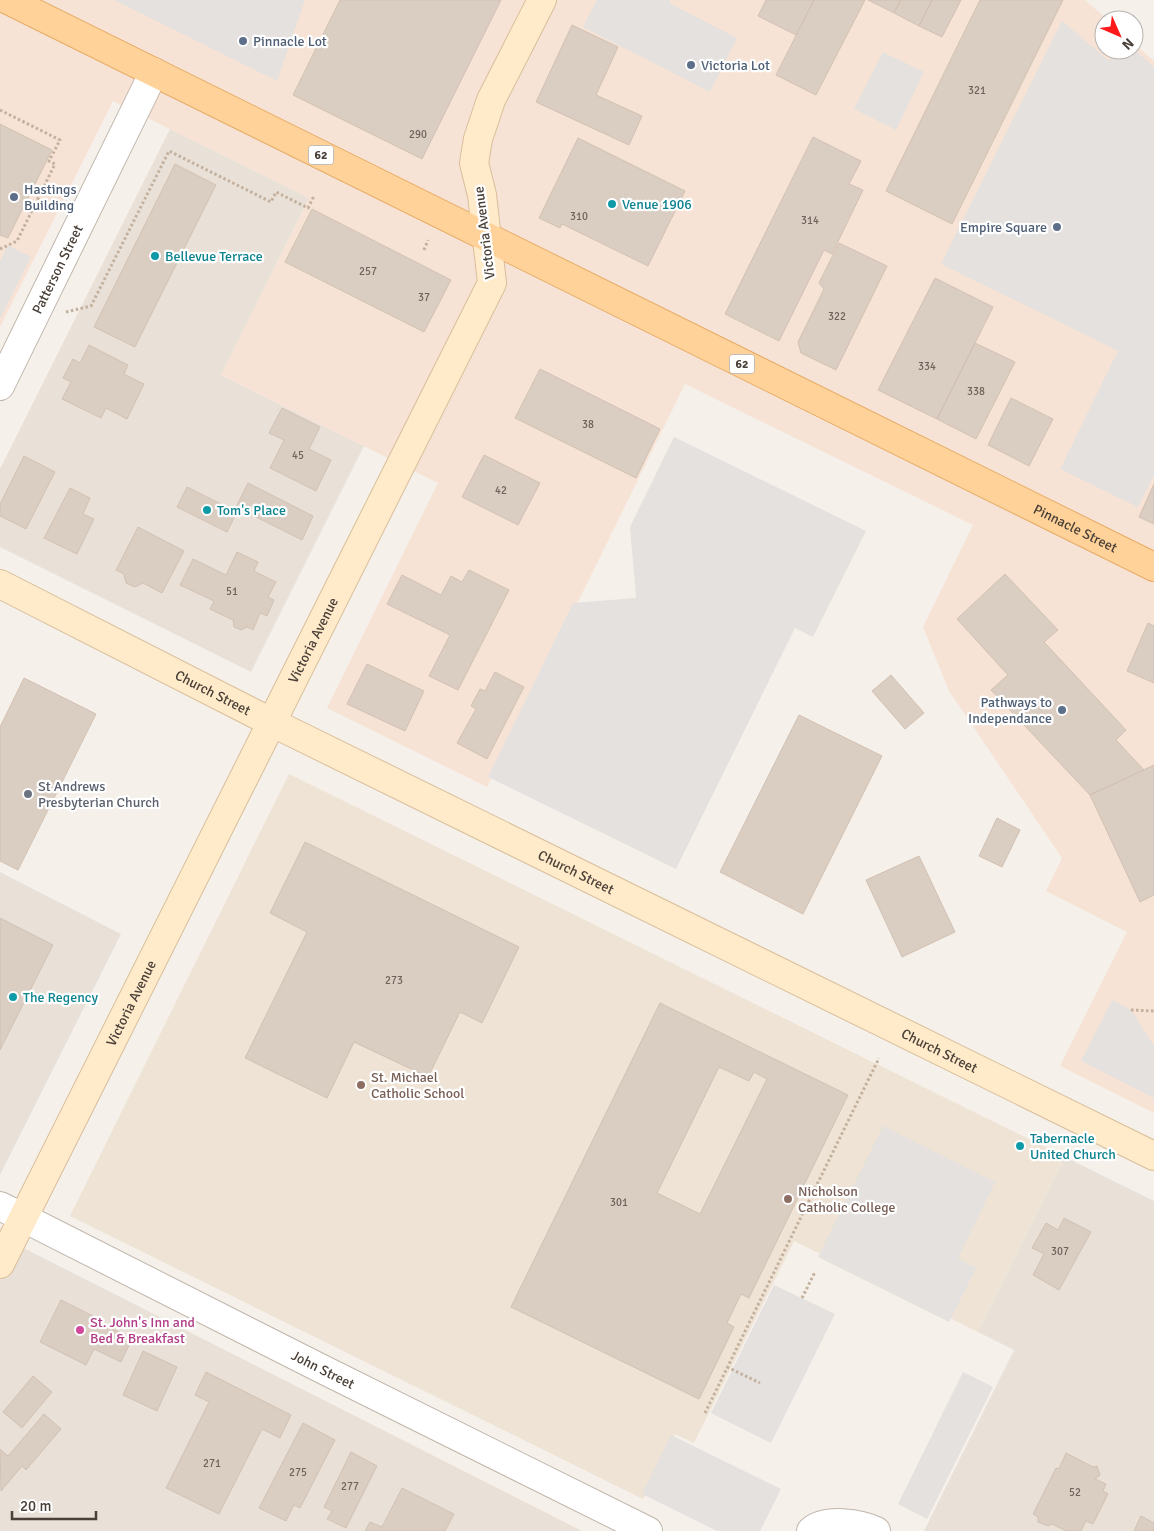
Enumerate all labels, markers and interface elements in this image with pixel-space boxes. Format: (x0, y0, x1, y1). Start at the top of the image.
north arrow (1094, 10, 1144, 60)
place label: Pinnacle Lot (253, 33, 327, 50)
text: N (1118, 34, 1137, 53)
marker: Pinnacle Lot (237, 35, 249, 47)
place label: Victoria Lot (701, 57, 770, 74)
marker: Victoria Lot (685, 59, 697, 71)
house number: 321 (968, 84, 986, 97)
house number: 290 (409, 128, 427, 141)
road number: 62 (308, 146, 334, 164)
place label: Hastings Building (24, 181, 77, 214)
street label: Victoria Avenue (470, 185, 499, 280)
marker: Hastings Building (8, 191, 20, 203)
place label: Venue 1906 (622, 196, 692, 213)
marker: Venue 1906 (606, 198, 618, 210)
house number: 310 (570, 210, 588, 223)
house number: 314 (801, 214, 819, 227)
place label: Empire Square (960, 219, 1047, 236)
marker: Empire Square (1051, 221, 1063, 233)
street label: Patterson Street (29, 222, 87, 317)
place label: Bellevue Terrace (165, 248, 263, 265)
marker: Bellevue Terrace (149, 250, 161, 262)
house number: 257 (359, 265, 377, 278)
house number: 37 (418, 291, 430, 304)
house number: 322 (828, 310, 846, 323)
road number: 62 (730, 354, 754, 374)
house number: 334 (918, 360, 936, 373)
house number: 338 (967, 385, 985, 398)
house number: 38 (582, 418, 594, 431)
house number: 45 (292, 449, 304, 462)
house number: 42 (495, 484, 507, 497)
street label: Pinnacle Street (1031, 501, 1120, 557)
place label: Tom's Place (217, 502, 286, 519)
marker: Tom's Place (201, 504, 213, 516)
house number: 51 (226, 585, 238, 598)
street label: Victoria Avenue (285, 595, 342, 686)
street label: Church Street (172, 667, 253, 719)
place label: Pathways to Independance (968, 694, 1052, 727)
marker: Pathways to Independance (1056, 704, 1068, 716)
place label: St Andrews Presbyterian Church (38, 778, 159, 811)
marker: St Andrews Presbyterian Church (22, 788, 34, 800)
street label: Church Street (535, 847, 617, 898)
street label: Victoria Avenue (103, 958, 160, 1049)
house number: 273 (385, 974, 403, 987)
place label: The Regency (23, 989, 98, 1006)
marker: The Regency (7, 991, 19, 1003)
street label: Church Street (899, 1025, 980, 1077)
place label: St. Michael Catholic School (371, 1069, 464, 1102)
marker: St. Michael Catholic School (355, 1079, 367, 1091)
place label: Tabernacle United Church (1030, 1130, 1116, 1163)
marker: Tabernacle United Church (1014, 1140, 1026, 1152)
place label: Nicholson Catholic College (798, 1183, 896, 1216)
marker: Nicholson Catholic College (782, 1193, 794, 1205)
house number: 301 (610, 1196, 628, 1209)
house number: 307 (1051, 1245, 1069, 1258)
place label: St. John's Inn and Bed & Breakfast (90, 1314, 195, 1347)
marker: St. John's Inn and Bed & Breakfast (74, 1324, 86, 1336)
street label: John Street (288, 1347, 357, 1393)
house number: 271 (203, 1457, 221, 1470)
house number: 275 (289, 1466, 307, 1479)
house number: 277 (341, 1480, 359, 1493)
house number: 52 (1069, 1486, 1081, 1499)
scale bar (12, 1488, 96, 1520)
text: 20 m (20, 1497, 51, 1515)

